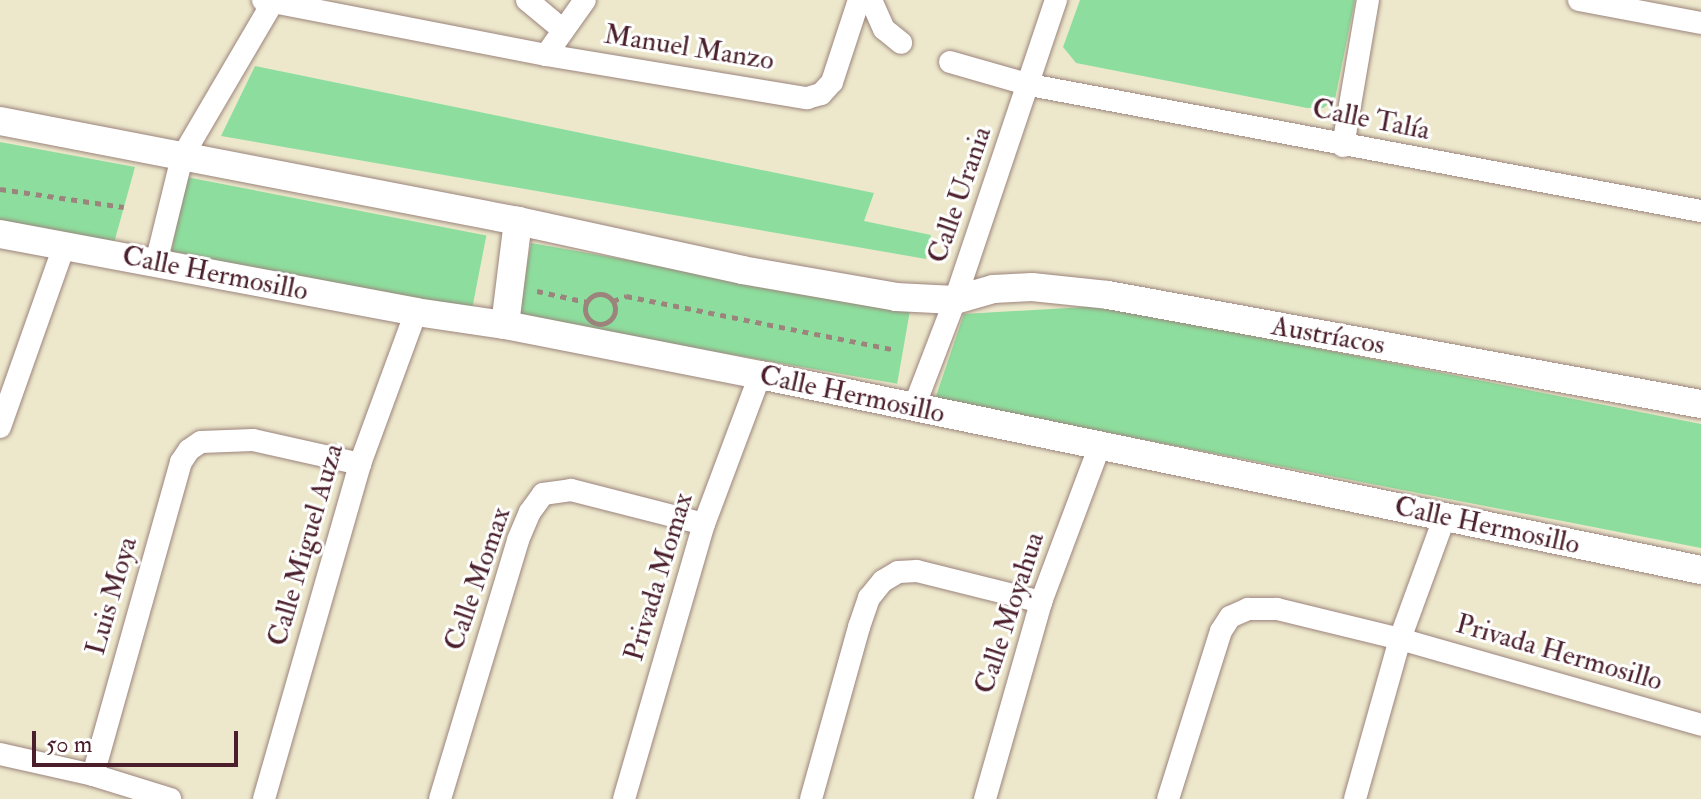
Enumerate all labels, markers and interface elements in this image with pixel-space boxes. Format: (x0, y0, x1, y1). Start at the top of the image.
street label: Manuel Manzo (602, 18, 776, 78)
street label: Calle Talía (1309, 92, 1433, 148)
street label: Calle Urania (921, 122, 999, 268)
street label: Calle Hermosillo (119, 240, 311, 308)
street label: Austríacos (1269, 310, 1387, 362)
street label: Calle Hermosillo (756, 359, 948, 431)
street label: Calle Miguel Auza (261, 440, 351, 650)
street label: Privada Momax (617, 489, 701, 665)
street label: Calle Hermosillo (1391, 490, 1583, 562)
street label: Calle Momax (438, 503, 518, 655)
street label: Calle Moyahua (968, 528, 1052, 698)
street label: Luis Moya (79, 533, 145, 659)
street label: Privada Hermosillo (1452, 607, 1666, 699)
scale bar (36, 715, 242, 765)
text: 50 m (46, 729, 92, 760)

